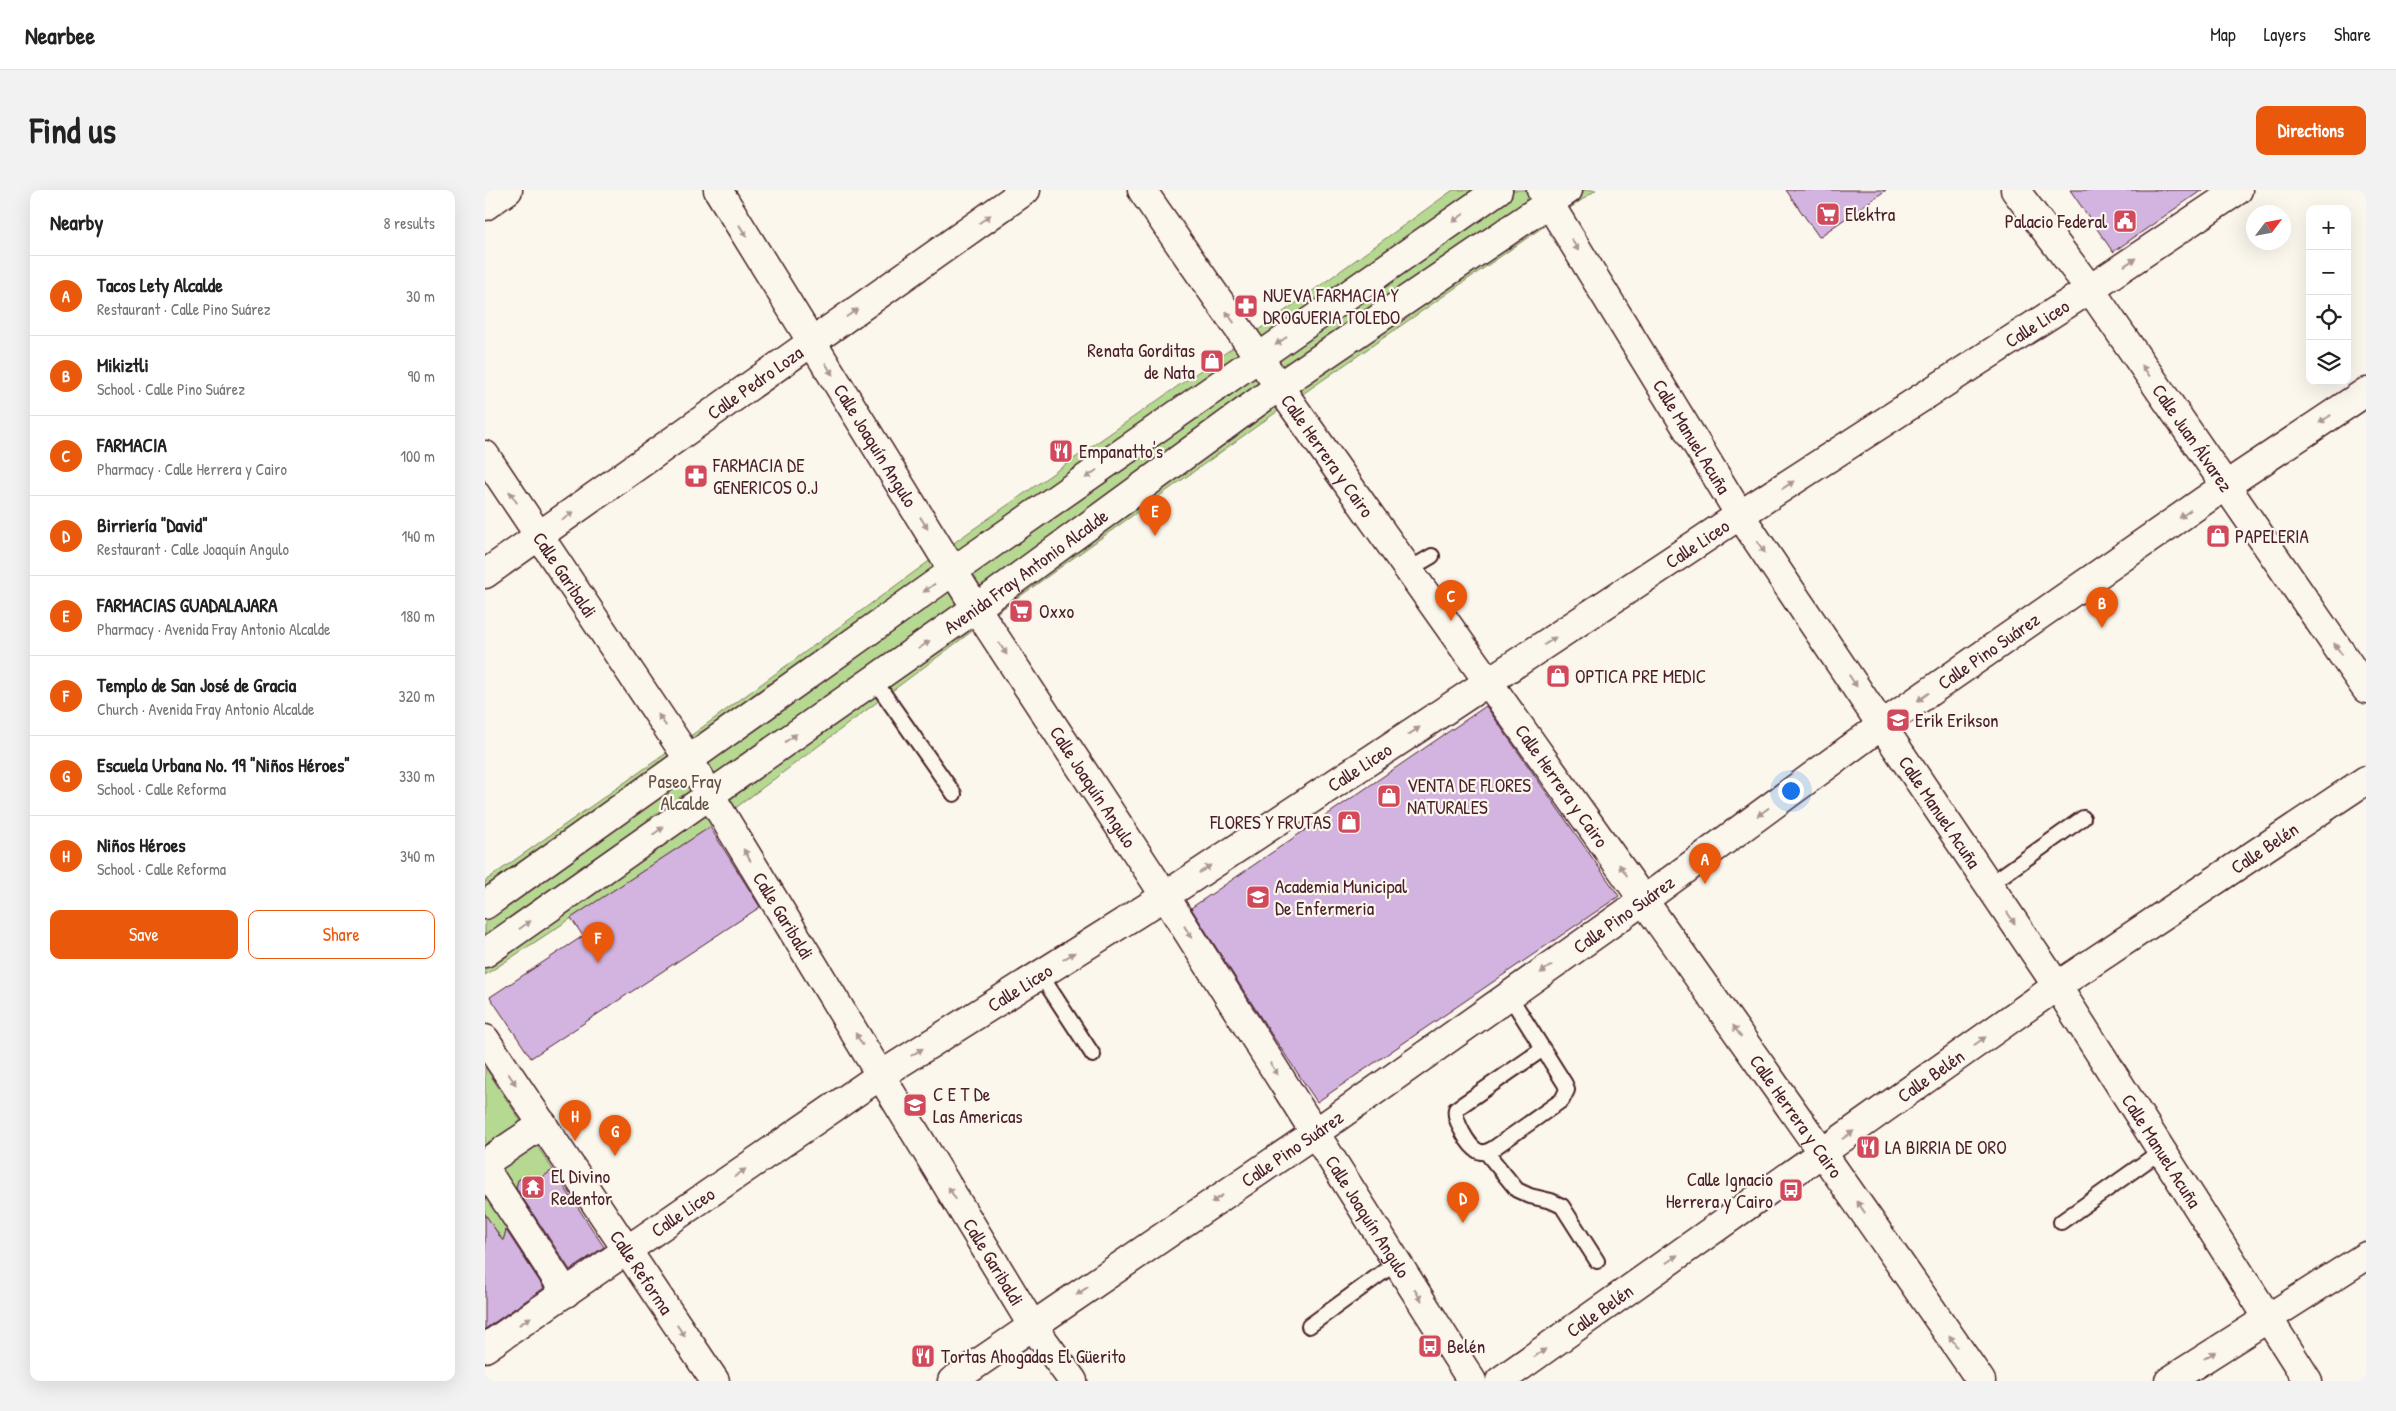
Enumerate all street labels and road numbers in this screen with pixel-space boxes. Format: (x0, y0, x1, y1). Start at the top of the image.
street label: Calle Liceo (2000, 293, 2075, 354)
street label: Calle Pedro Loza (702, 339, 808, 425)
street label: Calle Manuel Acuña (1647, 374, 1737, 499)
street label: Calle Joaquín Angulo (828, 379, 924, 512)
street label: Calle Juan Álvarez (2146, 379, 2239, 497)
street label: Calle Herrera y Cairo (1275, 389, 1380, 523)
street label: Avenida Fray Antonio Alcalde (939, 502, 1114, 640)
street label: Calle Liceo (1660, 513, 1735, 574)
street label: Calle Garibaldi (527, 527, 603, 623)
street label: Calle Pino Suárez (1932, 606, 2045, 695)
street label: Calle Herrera y Cairo (1509, 719, 1615, 853)
street label: Calle Joaquín Angulo (1044, 721, 1143, 853)
street label: Calle Liceo (1322, 736, 1397, 798)
street label: Calle Manuel Acuña (1893, 751, 1987, 874)
street label: Calle Belén (2225, 816, 2303, 880)
street label: Calle Garibaldi (747, 867, 820, 964)
street label: Calle Pino Suárez (1568, 869, 1680, 959)
street label: Calle Liceo (982, 957, 1057, 1018)
street label: Calle Belén (1892, 1043, 1969, 1108)
street label: Calle Herrera y Cairo (1744, 1049, 1849, 1183)
street label: Calle Manuel Acuña (2116, 1089, 2208, 1213)
street label: Calle Pino Suárez (1236, 1104, 1348, 1193)
street label: Calle Joaquín Angulo (1319, 1150, 1417, 1283)
street label: Calle Liceo (646, 1180, 720, 1243)
street label: Calle Garibaldi (957, 1213, 1030, 1311)
street label: Calle Reforma (604, 1225, 680, 1320)
street label: Calle Belén (1561, 1278, 1638, 1343)

